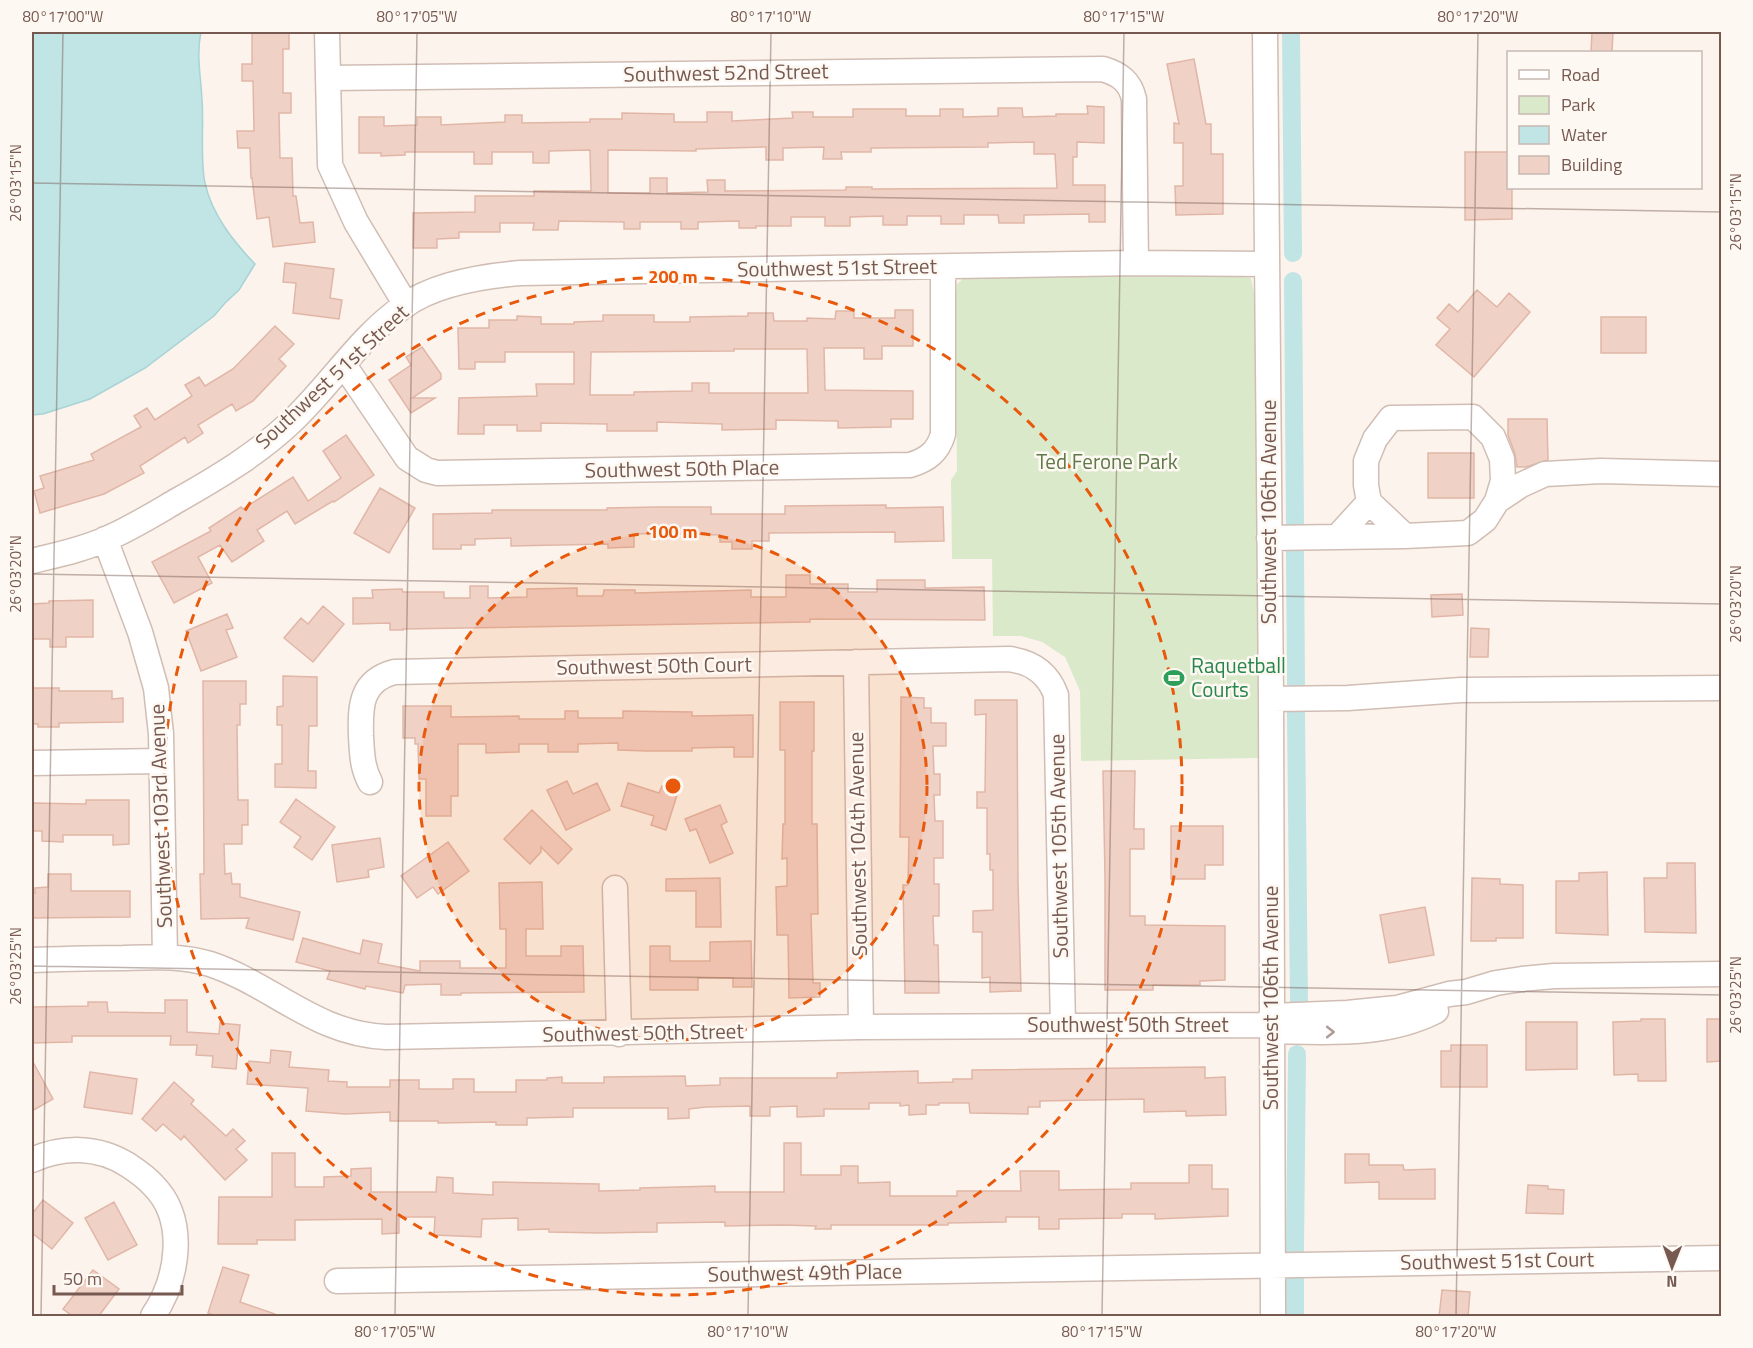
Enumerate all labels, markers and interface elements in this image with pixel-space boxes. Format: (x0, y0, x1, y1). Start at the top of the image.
text: 80°17'00"W (23, 5, 103, 28)
text: 80°17'05"W (377, 5, 457, 28)
text: 80°17'10"W (731, 5, 811, 28)
text: 80°17'15"W (1084, 5, 1164, 28)
text: 80°17'20"W (1438, 5, 1518, 28)
legend (1507, 51, 1702, 189)
street label: Southwest 52nd Street (623, 54, 829, 90)
text: Road (1561, 61, 1600, 88)
text: Park (1561, 91, 1596, 118)
text: Water (1561, 121, 1607, 148)
text: 26°03'15"N (4, 144, 27, 222)
text: Building (1561, 151, 1622, 178)
text: 26°03'15"N (1724, 173, 1747, 251)
street label: Southwest 51st Street (737, 249, 938, 285)
text: 200 m (648, 263, 698, 290)
street label: Southwest 51st Street (247, 296, 416, 456)
street label: Southwest 106th Avenue (1252, 400, 1284, 624)
park label: Ted Ferone Park (1036, 445, 1178, 477)
street label: Southwest 50th Place (584, 450, 780, 486)
text: 100 m (648, 518, 698, 545)
text: 26°03'20"N (4, 535, 27, 613)
text: 26°03'20"N (1724, 565, 1747, 643)
street label: Southwest 50th Court (556, 647, 753, 683)
place label: Raquetball Courts (1191, 649, 1286, 705)
sports icon: Raquetball Courts (1162, 666, 1186, 690)
street label: Southwest 103rd Avenue (140, 703, 180, 929)
street label: Southwest 104th Avenue (839, 731, 875, 957)
street label: Southwest 105th Avenue (1040, 733, 1076, 959)
centre of rings (663, 776, 683, 796)
street label: Southwest 106th Avenue (1254, 886, 1286, 1110)
text: 26°03'25"N (4, 927, 27, 1005)
text: 26°03'25"N (1724, 956, 1747, 1034)
street label: Southwest 50th Street (1027, 1008, 1229, 1040)
street label: Southwest 50th Street (542, 1014, 745, 1050)
one-way arrow (1325, 1026, 1334, 1038)
north arrow (1642, 1237, 1702, 1297)
street label: Southwest 51st Court (1400, 1242, 1595, 1278)
street label: Southwest 49th Place (707, 1254, 903, 1290)
scale bar (54, 1258, 182, 1296)
text: 50 m (63, 1265, 102, 1292)
text: N (1666, 1270, 1677, 1294)
text: 80°17'05"W (355, 1320, 435, 1343)
text: 80°17'10"W (708, 1320, 788, 1343)
text: 80°17'15"W (1062, 1320, 1142, 1343)
text: 80°17'20"W (1416, 1320, 1496, 1343)

